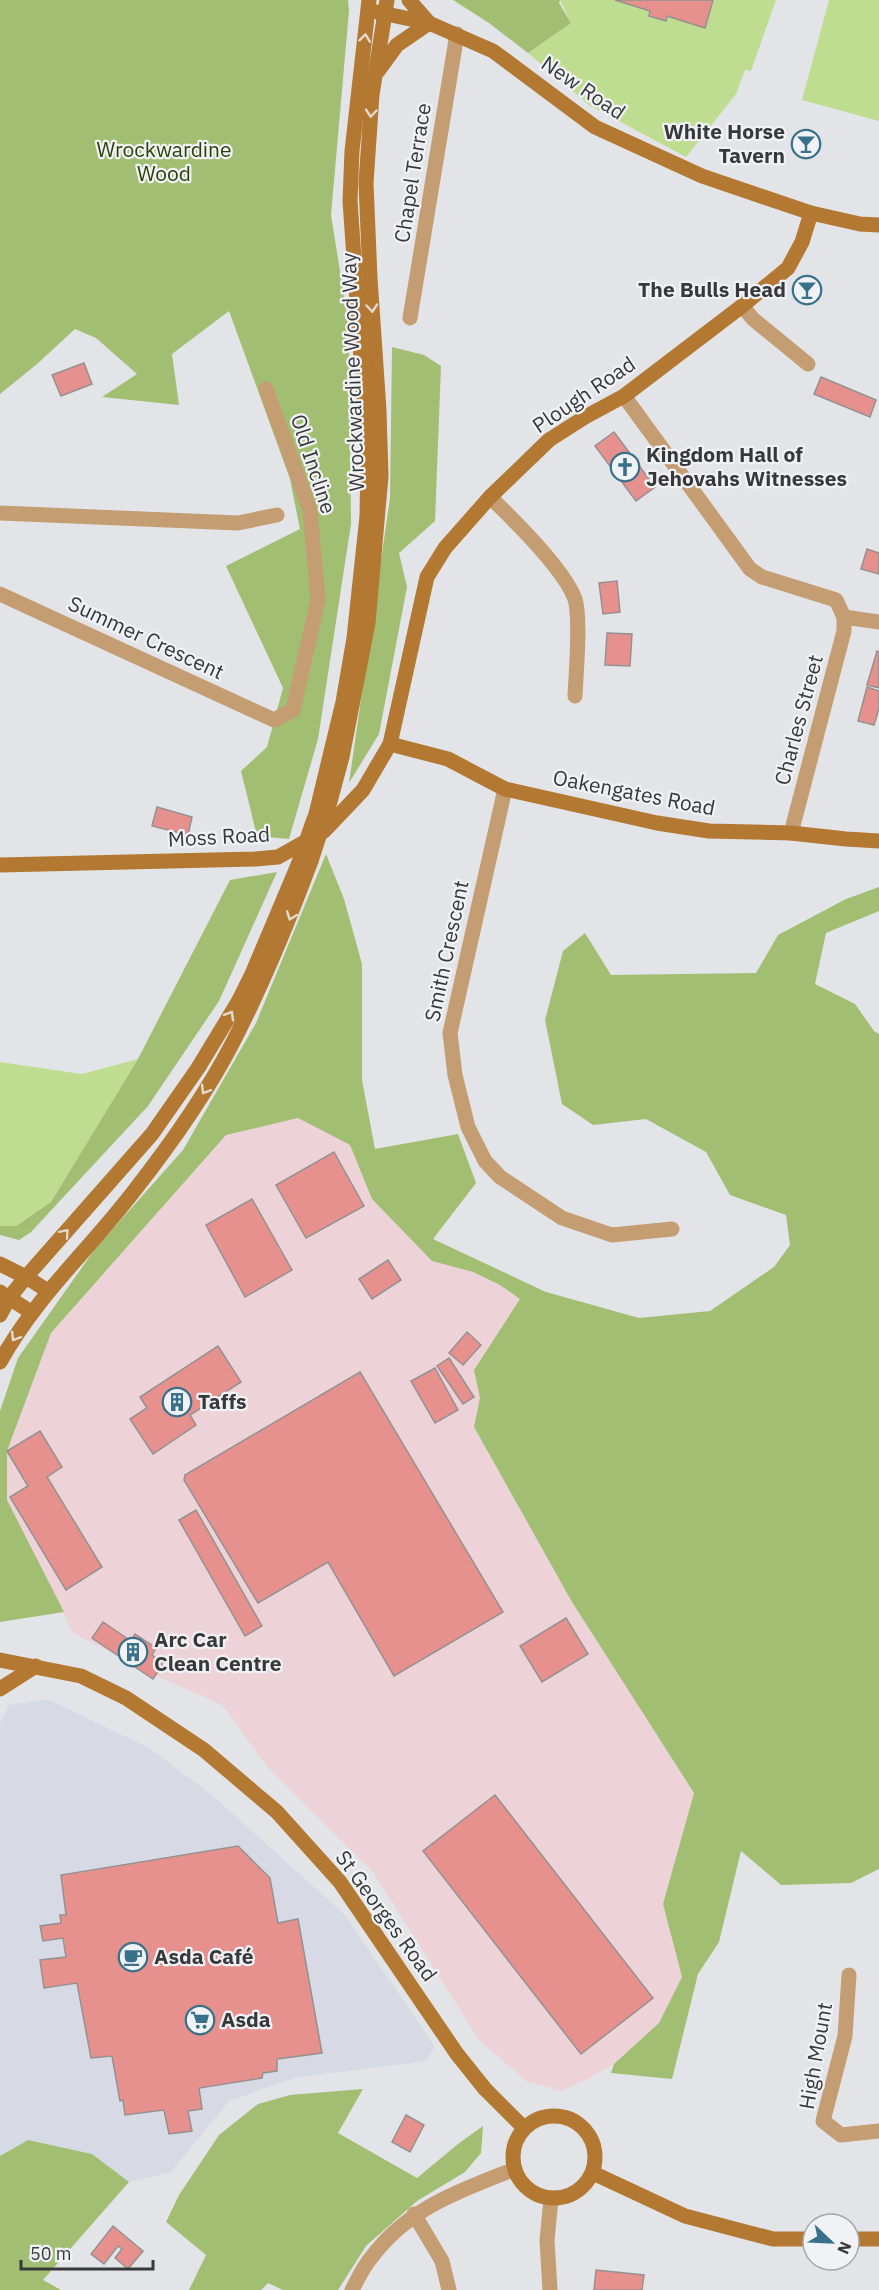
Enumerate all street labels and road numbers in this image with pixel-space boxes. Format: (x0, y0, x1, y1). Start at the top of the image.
street label: New Road (536, 49, 631, 126)
street label: Chapel Terrace (387, 101, 437, 245)
street label: Wrockwardine Wood Way (334, 251, 370, 492)
street label: Plough Road (527, 349, 640, 439)
street label: Old Incline (285, 410, 343, 517)
street label: Summer Crescent (64, 589, 229, 685)
street label: Charles Street (767, 651, 829, 788)
street label: Oakengates Road (551, 763, 718, 821)
street label: Moss Road (167, 819, 271, 853)
street label: Smith Crescent (417, 878, 475, 1024)
street label: St Georges Road (330, 1844, 444, 1987)
street label: High Mount (792, 2000, 838, 2111)

